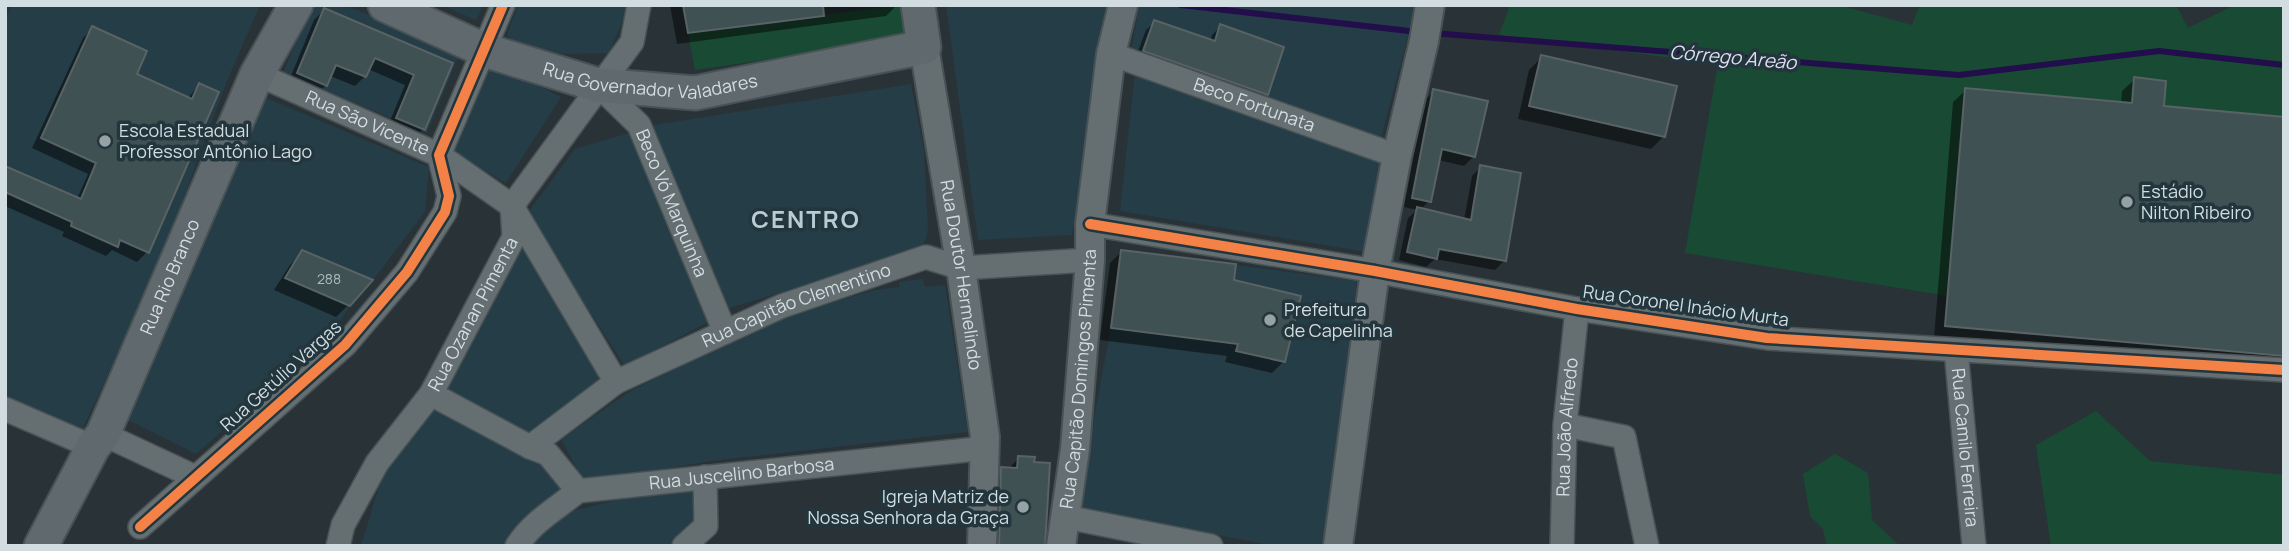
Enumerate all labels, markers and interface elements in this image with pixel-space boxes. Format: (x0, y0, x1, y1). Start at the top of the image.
water label: Córrego Areão (1669, 39, 1799, 76)
street label: Rua Governador Valadares (540, 56, 760, 104)
street label: Beco Fortunata (1191, 71, 1319, 137)
street label: Rua São Vicente (302, 84, 434, 160)
place label: Escola Estadual Professor Antônio Lago (119, 118, 312, 163)
street label: Beco Vó Marquinha (631, 125, 714, 281)
marker: Escola Estadual Professor Antônio Lago (97, 133, 113, 149)
street label: Rua Doutor Hermelindo (935, 178, 988, 372)
place label: Estádio Nilton Ribeiro (2141, 179, 2251, 224)
marker: Estádio Nilton Ribeiro (2119, 194, 2135, 210)
district label: CENTRO (751, 202, 861, 235)
street label: Rua Rio Branco (134, 215, 205, 338)
street label: Rua Ozanan Pimenta (422, 233, 523, 395)
street label: Rua Capitão Domingos Pimenta (1054, 249, 1101, 510)
street label: Rua Capitão Clementino (698, 257, 894, 352)
house number: 288 (317, 269, 341, 288)
street label: Rua Coronel Inácio Murta (1582, 279, 1791, 331)
place label: Prefeitura de Capelinha (1284, 297, 1393, 342)
marker: Prefeitura de Capelinha (1262, 312, 1278, 328)
street label: Rua Getúlio Vargas (214, 314, 346, 436)
street label: Rua João Alfredo (1550, 357, 1583, 497)
street label: Rua Camilo Ferreira (1947, 367, 1985, 528)
street label: Rua Juscelino Barbosa (648, 451, 835, 494)
place label: Igreja Matriz de Nossa Senhora da Graça (808, 484, 1009, 529)
marker: Igreja Matriz de Nossa Senhora da Graça (1015, 499, 1031, 515)

